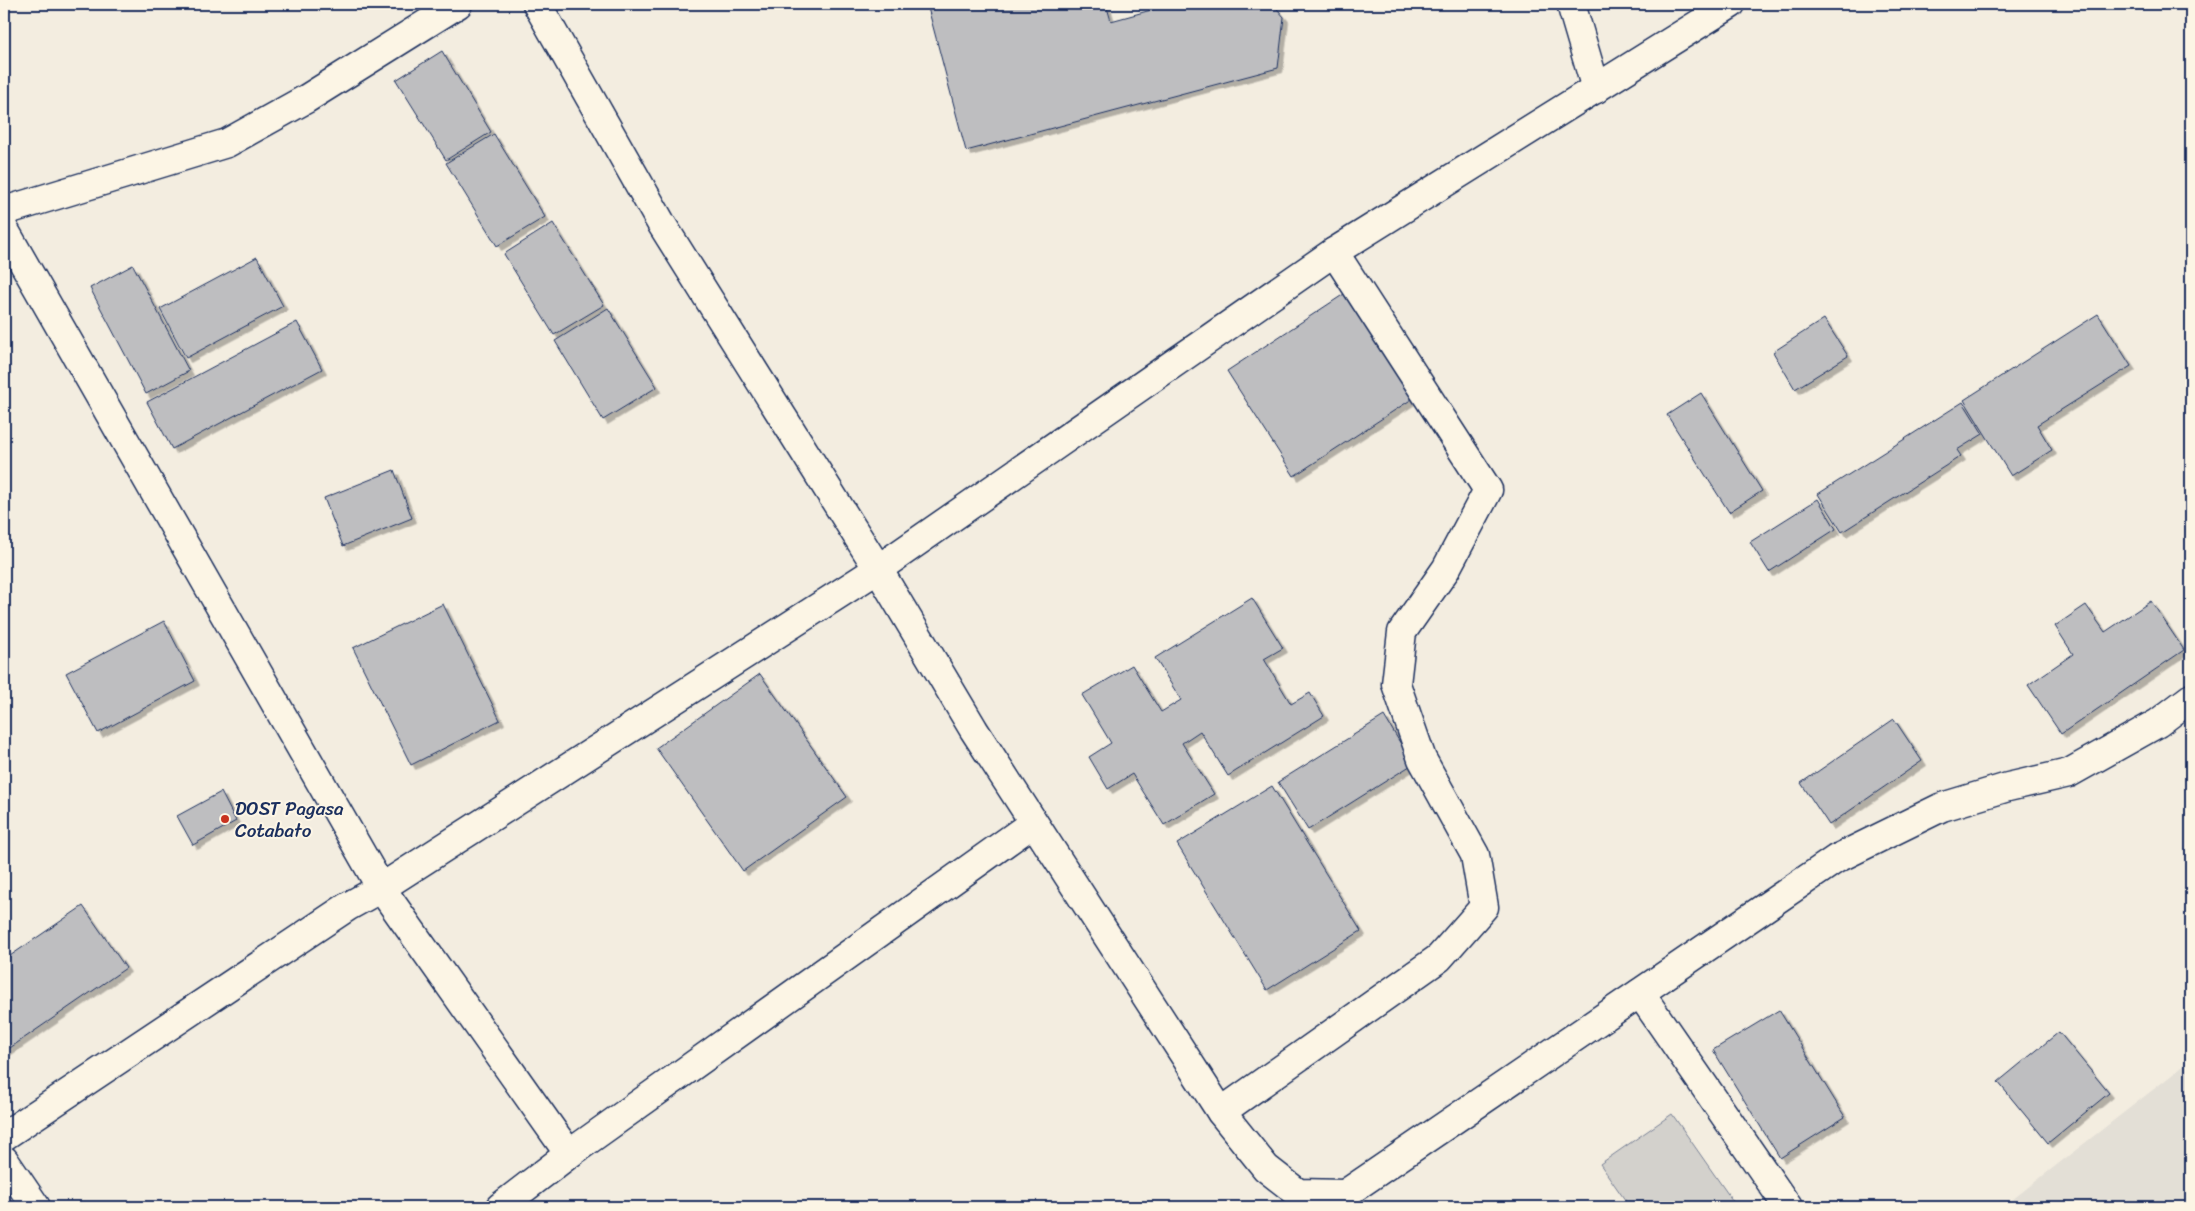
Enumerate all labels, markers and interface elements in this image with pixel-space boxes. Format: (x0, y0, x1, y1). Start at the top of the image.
place label: DOST Pagasa Cotabato (235, 792, 344, 847)
marker: DOST Pagasa Cotabato (219, 813, 231, 825)

